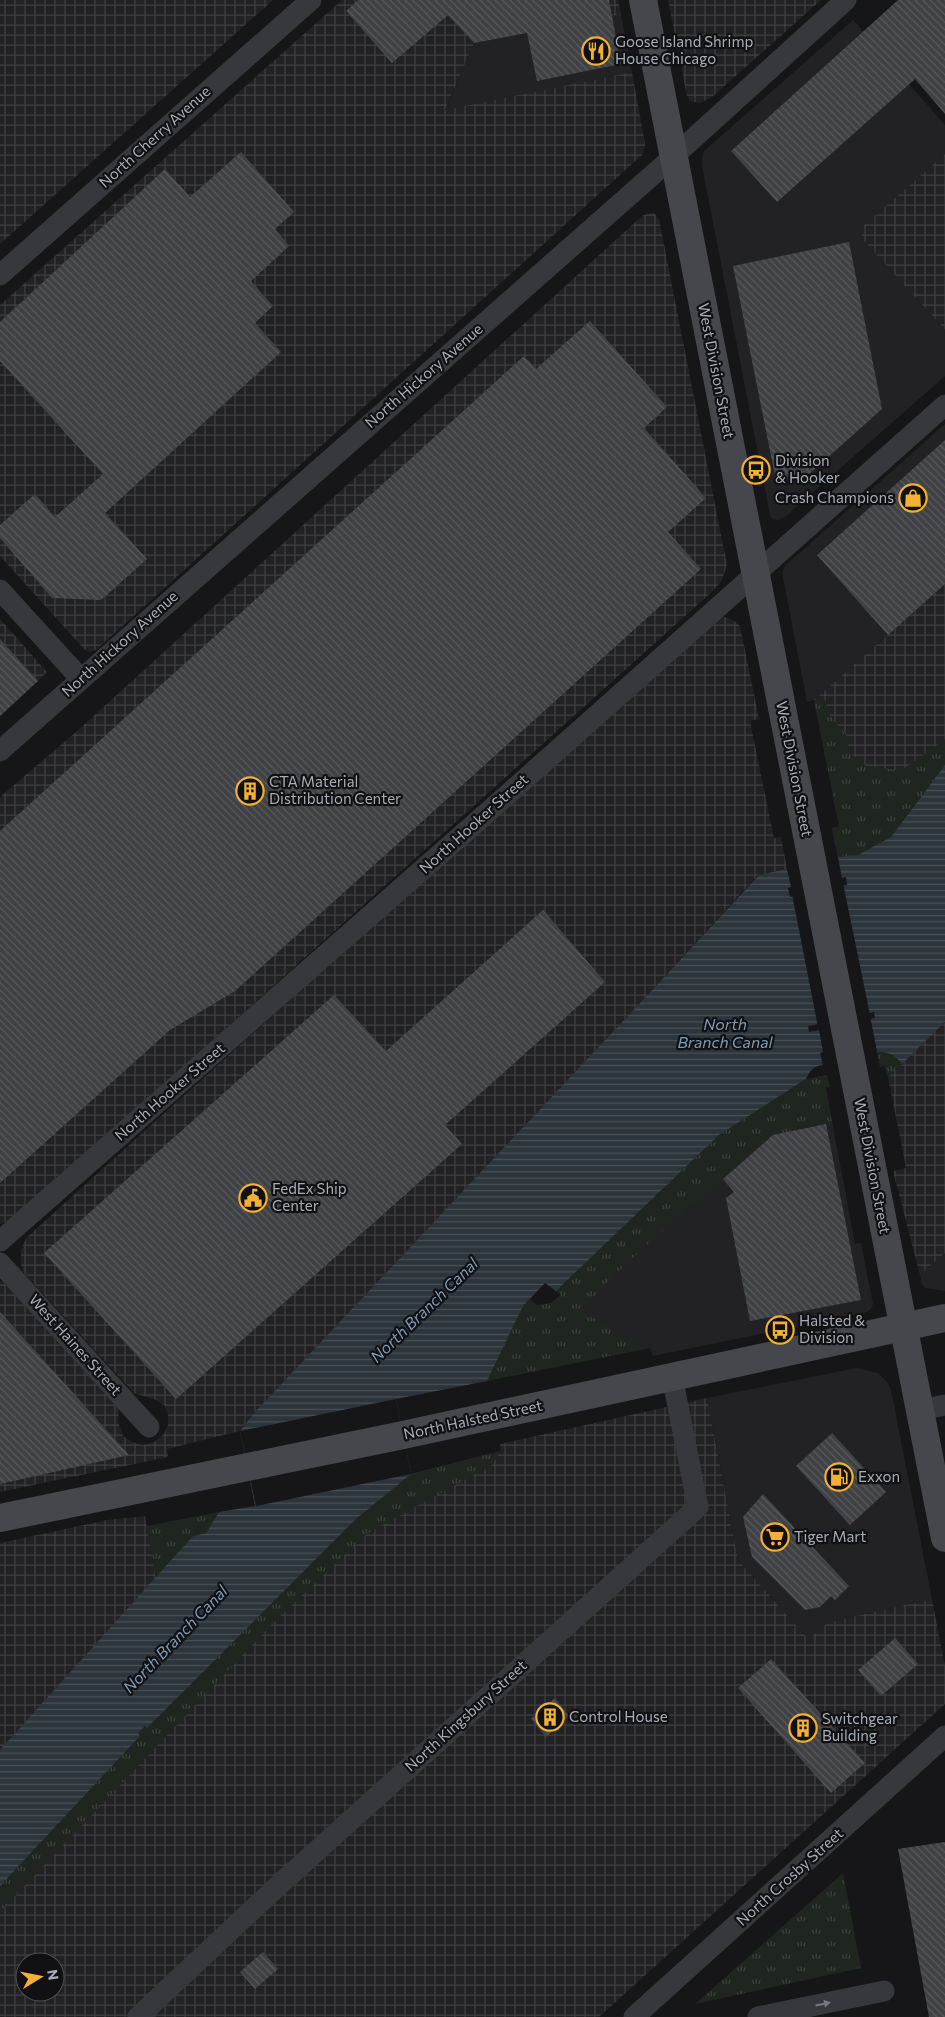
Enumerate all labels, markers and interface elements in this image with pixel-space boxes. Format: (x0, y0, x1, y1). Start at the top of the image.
place label: Goose Island Shrimp House Chicago (615, 32, 754, 67)
restaurant icon: Goose Island Shrimp House Chicago (581, 36, 611, 66)
street label: North Cherry Avenue (95, 82, 214, 191)
street label: West Division Street (695, 301, 739, 440)
street label: North Hickory Avenue (361, 319, 486, 431)
place label: Division & Hooker (775, 451, 840, 486)
bus stop icon: Division & Hooker (741, 455, 771, 485)
shop icon: Crash Champions (898, 483, 928, 513)
place label: Crash Champions (775, 488, 894, 506)
street label: North Hickory Avenue (58, 586, 181, 700)
street label: West Division Street (773, 699, 817, 838)
street label: North Hooker Street (415, 770, 531, 877)
place label: CTA Material Distribution Center (269, 772, 401, 807)
building icon: CTA Material Distribution Center (235, 776, 265, 806)
water label: North Branch Canal (677, 1014, 774, 1051)
street label: North Hooker Street (111, 1039, 228, 1144)
street label: West Division Street (851, 1096, 895, 1235)
place label: FedEx Ship Center (272, 1179, 347, 1214)
public building icon: FedEx Ship Center (238, 1183, 268, 1213)
water label: North Branch Canal (366, 1253, 482, 1366)
street label: West Haines Street (26, 1290, 126, 1398)
place label: Halsted & Division (799, 1311, 865, 1346)
bus stop icon: Halsted & Division (765, 1315, 795, 1345)
street label: North Halsted Street (402, 1396, 544, 1443)
fuel station icon: Exxon (824, 1462, 854, 1492)
place label: Exxon (858, 1467, 900, 1485)
supermarket icon: Tiger Mart (760, 1522, 790, 1552)
place label: Tiger Mart (794, 1527, 866, 1545)
water label: North Branch Canal (118, 1580, 231, 1696)
street label: North Kingsbury Street (401, 1656, 530, 1775)
building icon: Control House (535, 1702, 565, 1732)
place label: Control House (569, 1707, 668, 1725)
place label: Switchgear Building (822, 1709, 898, 1744)
building icon: Switchgear Building (788, 1713, 818, 1743)
street label: North Crosby Street (732, 1824, 846, 1929)
north arrow (15, 1952, 65, 2002)
text: N (44, 1968, 63, 1981)
one-way arrow (816, 1999, 832, 2007)

